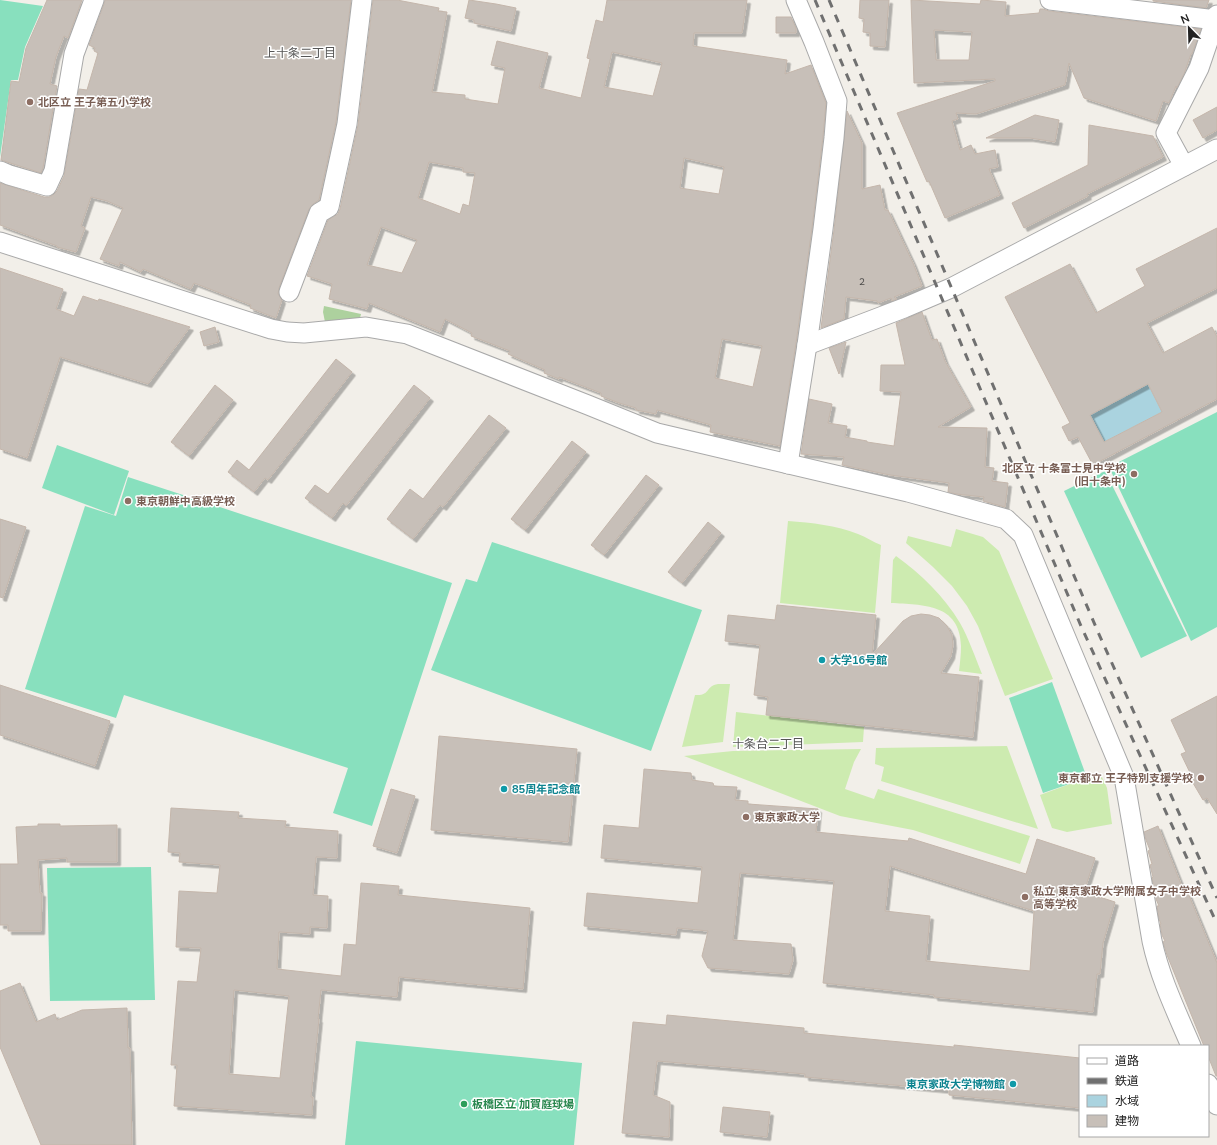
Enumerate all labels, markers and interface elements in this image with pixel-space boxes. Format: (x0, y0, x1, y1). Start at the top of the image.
north arrow (1169, 8, 1209, 48)
text: N (1179, 11, 1192, 28)
district label: 上十条二丁目 (264, 45, 336, 61)
place label: 北区立 王子第五小学校 (38, 95, 151, 110)
marker: 北区立 王子第五小学校 (25, 97, 35, 107)
house number: ２ (857, 276, 867, 288)
place label: 北区立 十条富士見中学校 (旧十条中) (1002, 461, 1126, 489)
marker: 北区立 十条富士見中学校 (旧十条中) (1129, 469, 1139, 479)
place label: 東京朝鮮中高級学校 (136, 494, 235, 509)
marker: 東京朝鮮中高級学校 (123, 496, 133, 506)
place label: 大学16号館 (830, 653, 887, 668)
marker: 大学16号館 (817, 655, 827, 665)
district label: 十条台二丁目 (732, 736, 804, 752)
place label: 東京都立 王子特別支援学校 (1058, 771, 1193, 786)
marker: 東京都立 王子特別支援学校 (1196, 773, 1206, 783)
place label: 85周年記念館 (512, 782, 580, 797)
marker: 85周年記念館 (499, 784, 509, 794)
place label: 東京家政大学 (754, 810, 820, 825)
marker: 東京家政大学 (741, 812, 751, 822)
place label: 私立 東京家政大学附属女子中学校 高等学校 (1033, 884, 1201, 912)
marker: 私立 東京家政大学附属女子中学校 高等学校 (1020, 892, 1030, 902)
legend (1079, 1045, 1209, 1137)
text: 道路 (1115, 1053, 1139, 1069)
text: 鉄道 (1115, 1073, 1139, 1089)
place label: 東京家政大学博物館 (906, 1077, 1005, 1092)
marker: 東京家政大学博物館 (1008, 1079, 1018, 1089)
text: 水域 (1115, 1093, 1139, 1109)
place label: 板橋区立 加賀庭球場 (472, 1097, 574, 1112)
marker: 板橋区立 加賀庭球場 (459, 1099, 469, 1109)
text: 建物 (1115, 1113, 1139, 1129)

